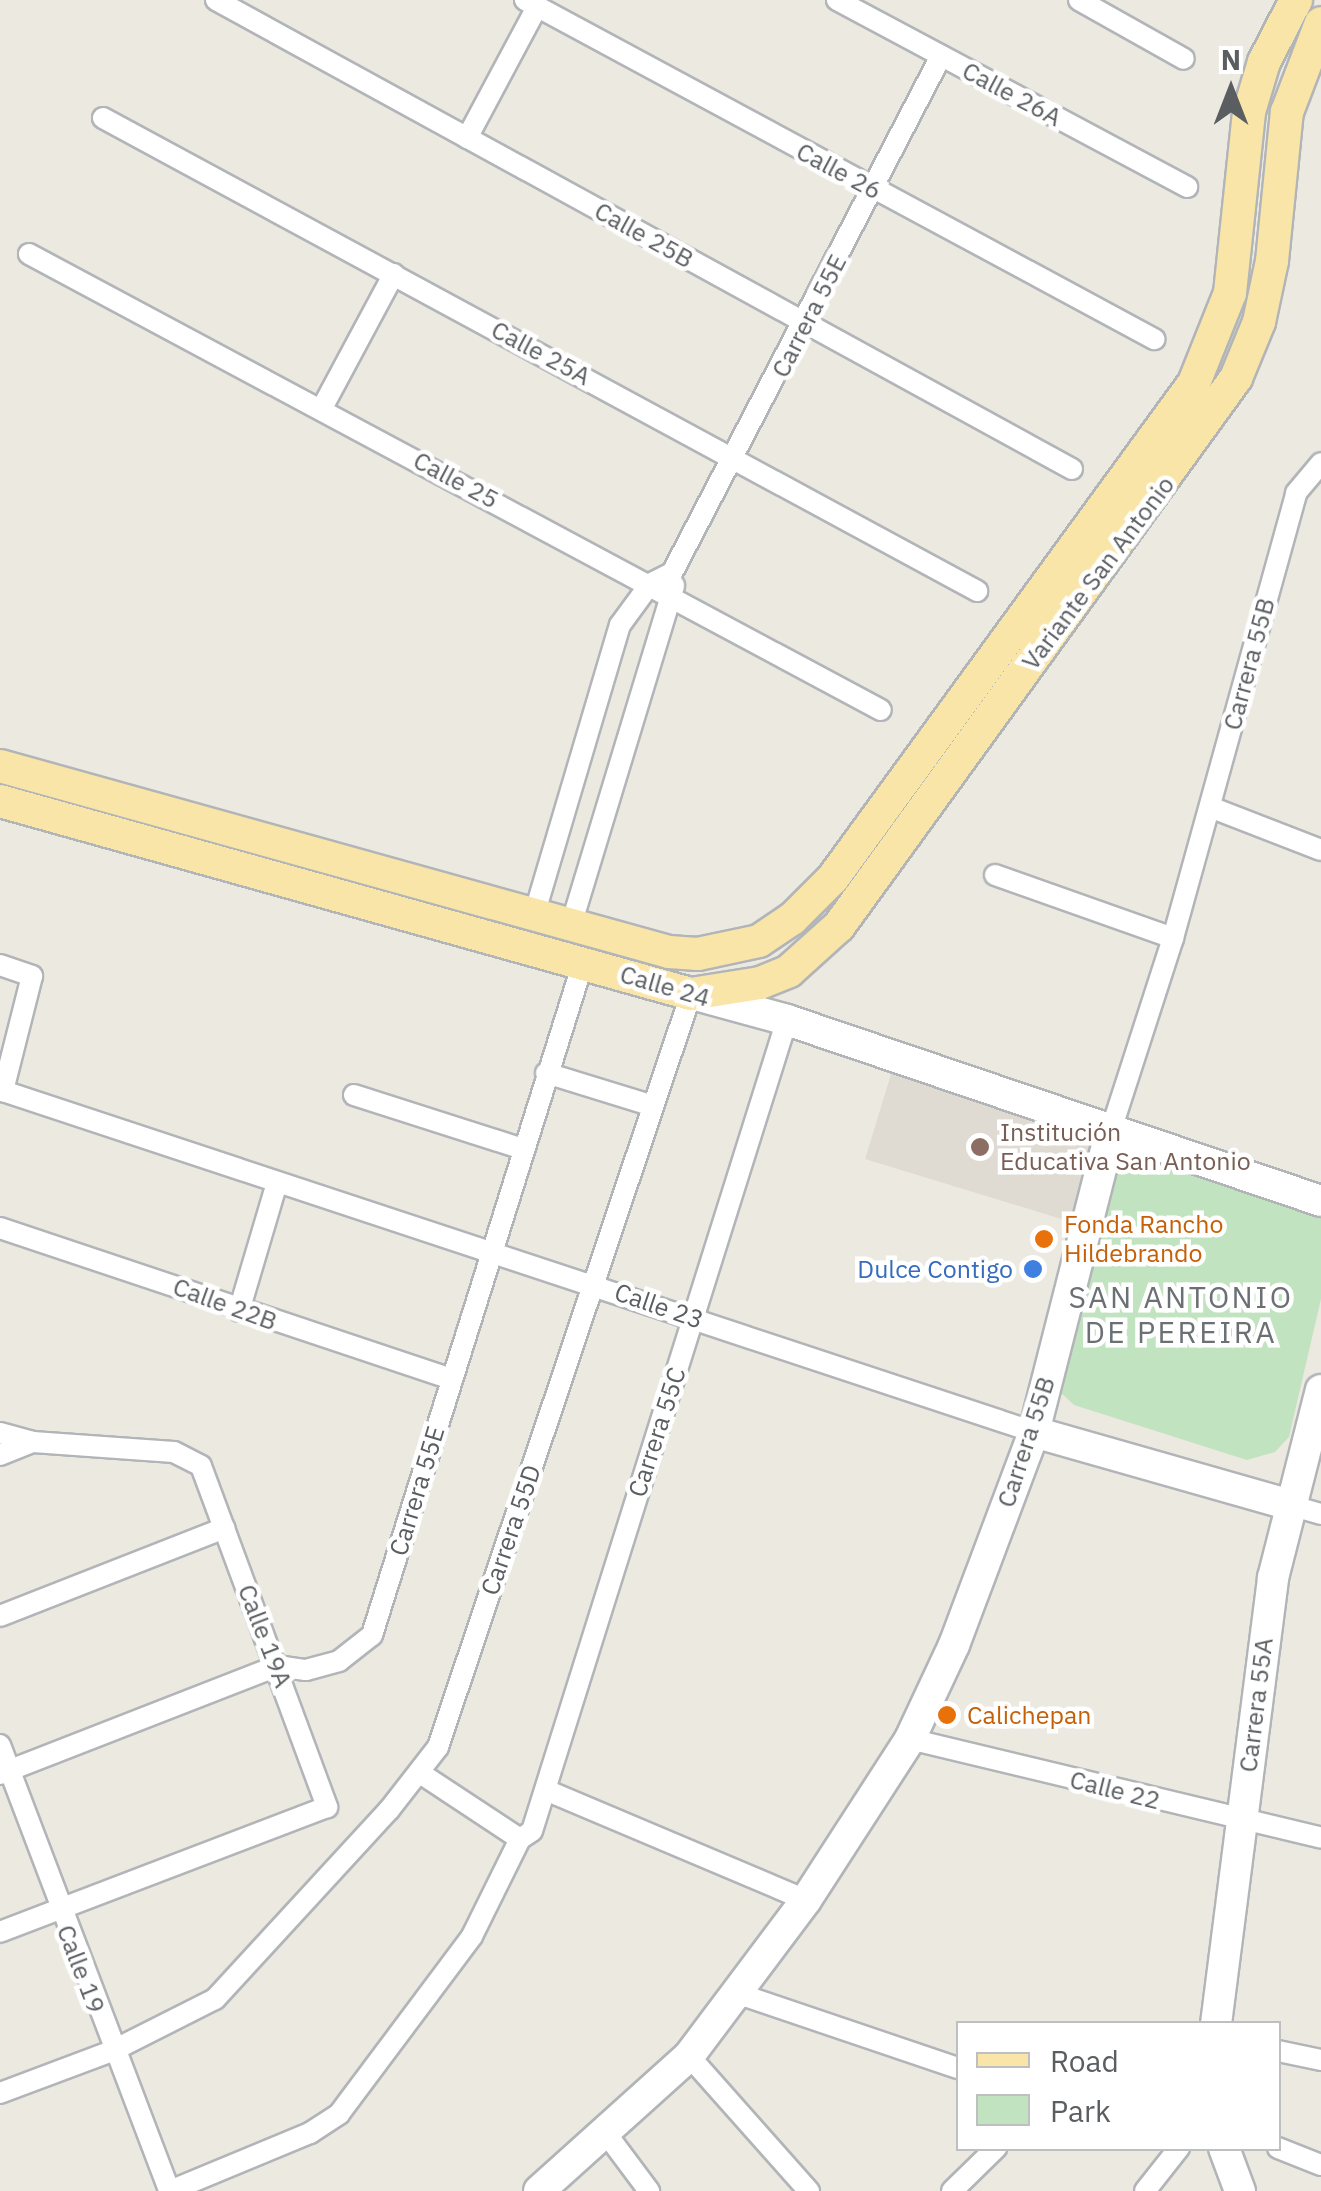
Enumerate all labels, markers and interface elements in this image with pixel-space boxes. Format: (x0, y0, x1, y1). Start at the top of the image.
north arrow (1181, 40, 1281, 140)
text: N (1221, 41, 1241, 78)
street label: Calle 26A (957, 55, 1067, 133)
street label: Calle 26 (791, 136, 887, 206)
street label: Calle 25B (589, 196, 699, 274)
street label: Carrera 55E (765, 250, 853, 382)
street label: Calle 25A (486, 314, 596, 392)
street label: Calle 25 (408, 445, 504, 515)
street label: Variante San Antonio (1015, 470, 1181, 676)
street label: Carrera 55B (1217, 595, 1281, 733)
street label: Calle 24 (617, 959, 713, 1013)
place label: Institución Educativa San Antonio (1000, 1118, 1251, 1177)
marker: Institución Educativa San Antonio (969, 1136, 991, 1158)
place label: Fonda Rancho Hildebrando (1064, 1210, 1223, 1269)
marker: Fonda Rancho Hildebrando (1033, 1228, 1055, 1250)
place label: Dulce Contigo (857, 1254, 1013, 1284)
marker: Dulce Contigo (1022, 1258, 1044, 1280)
street label: Calle 22B (169, 1271, 281, 1337)
street label: Calle 23 (611, 1277, 707, 1335)
district label: SAN ANTONIO DE PEREIRA (1068, 1279, 1294, 1350)
street label: Carrera 55C (622, 1363, 692, 1501)
street label: Carrera 55B (991, 1373, 1061, 1511)
street label: Carrera 55E (383, 1423, 451, 1559)
street label: Carrera 55D (475, 1461, 547, 1599)
street label: Calle 19A (232, 1580, 298, 1692)
street label: Carrera 55A (1233, 1636, 1279, 1774)
place label: Calichepan (967, 1700, 1091, 1730)
marker: Calichepan (936, 1704, 958, 1726)
street label: Calle 22 (1067, 1764, 1163, 1816)
street label: Calle 19 (51, 1921, 111, 2017)
legend (956, 2021, 1281, 2151)
text: Road (1050, 2041, 1119, 2080)
text: Park (1050, 2091, 1111, 2130)

